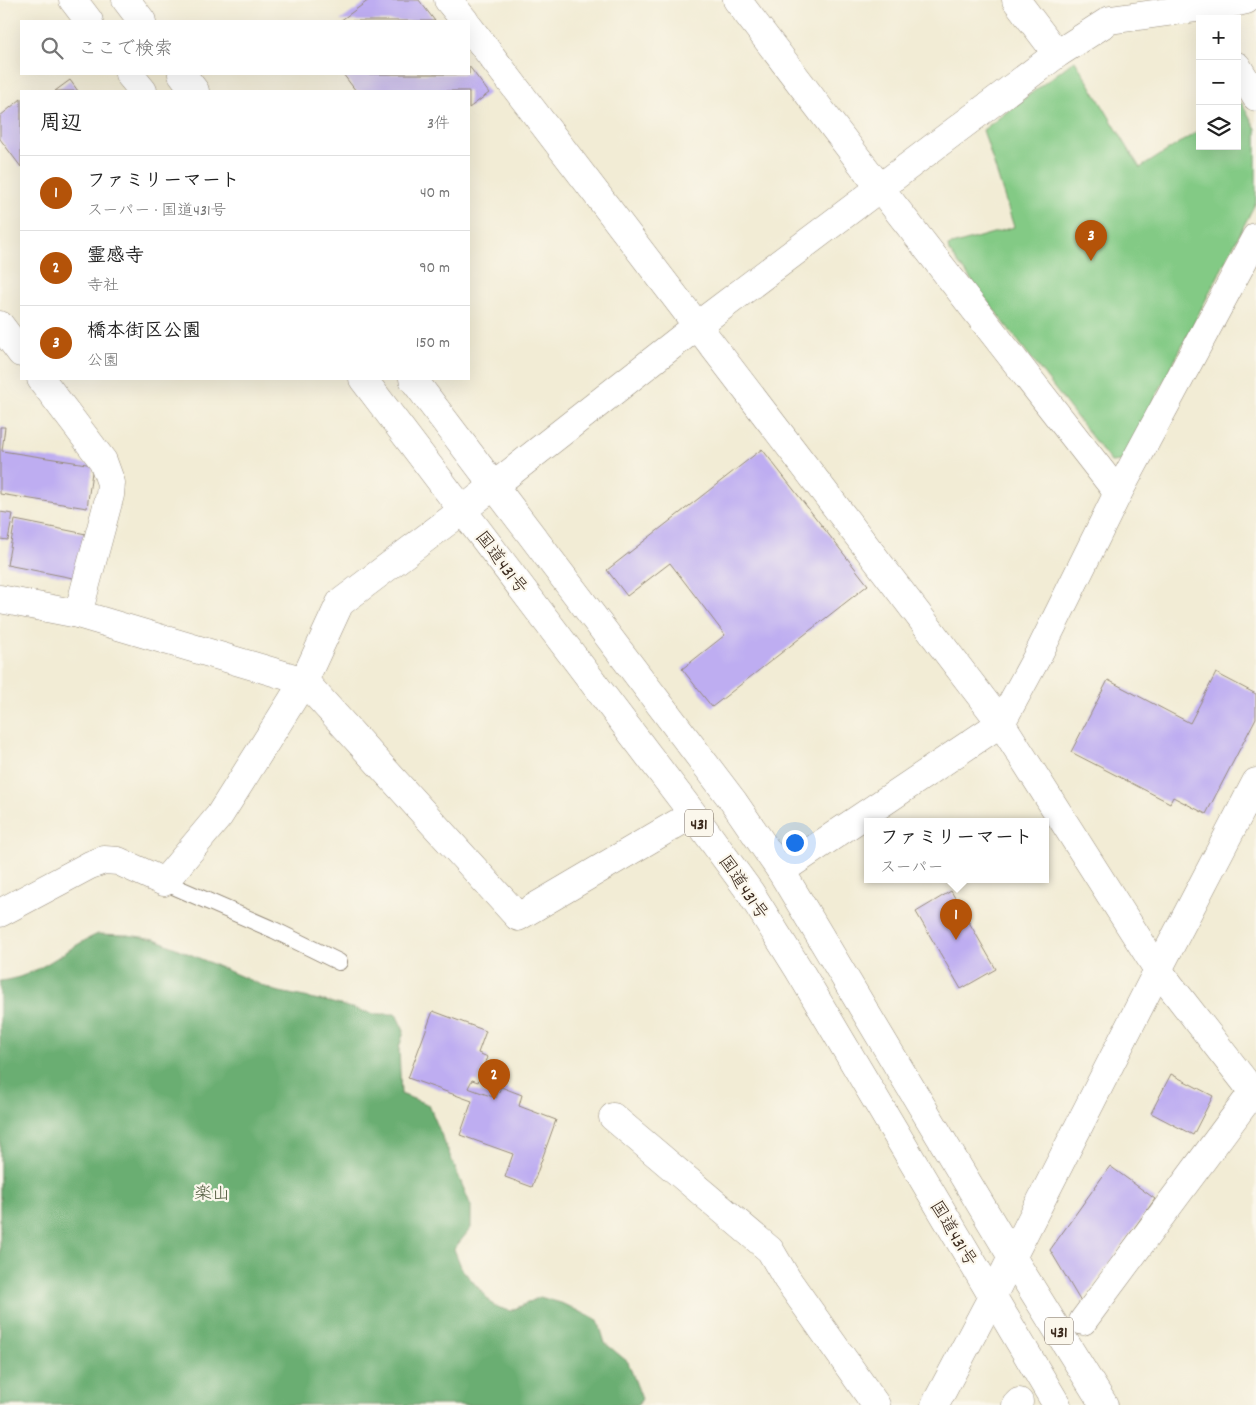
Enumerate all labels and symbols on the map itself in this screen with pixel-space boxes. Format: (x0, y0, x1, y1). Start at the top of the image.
pin: 3 (1075, 220, 1107, 261)
street label: 国道431号 (468, 527, 532, 600)
road number: 431 (685, 810, 713, 836)
your location (782, 830, 808, 856)
street label: 国道431号 (711, 851, 773, 926)
pin: 1 (940, 899, 972, 940)
pin: 2 (478, 1059, 510, 1100)
park label: 楽山 (194, 1183, 230, 1208)
street label: 国道431号 (922, 1196, 981, 1272)
road number: 431 (1045, 1318, 1073, 1344)

